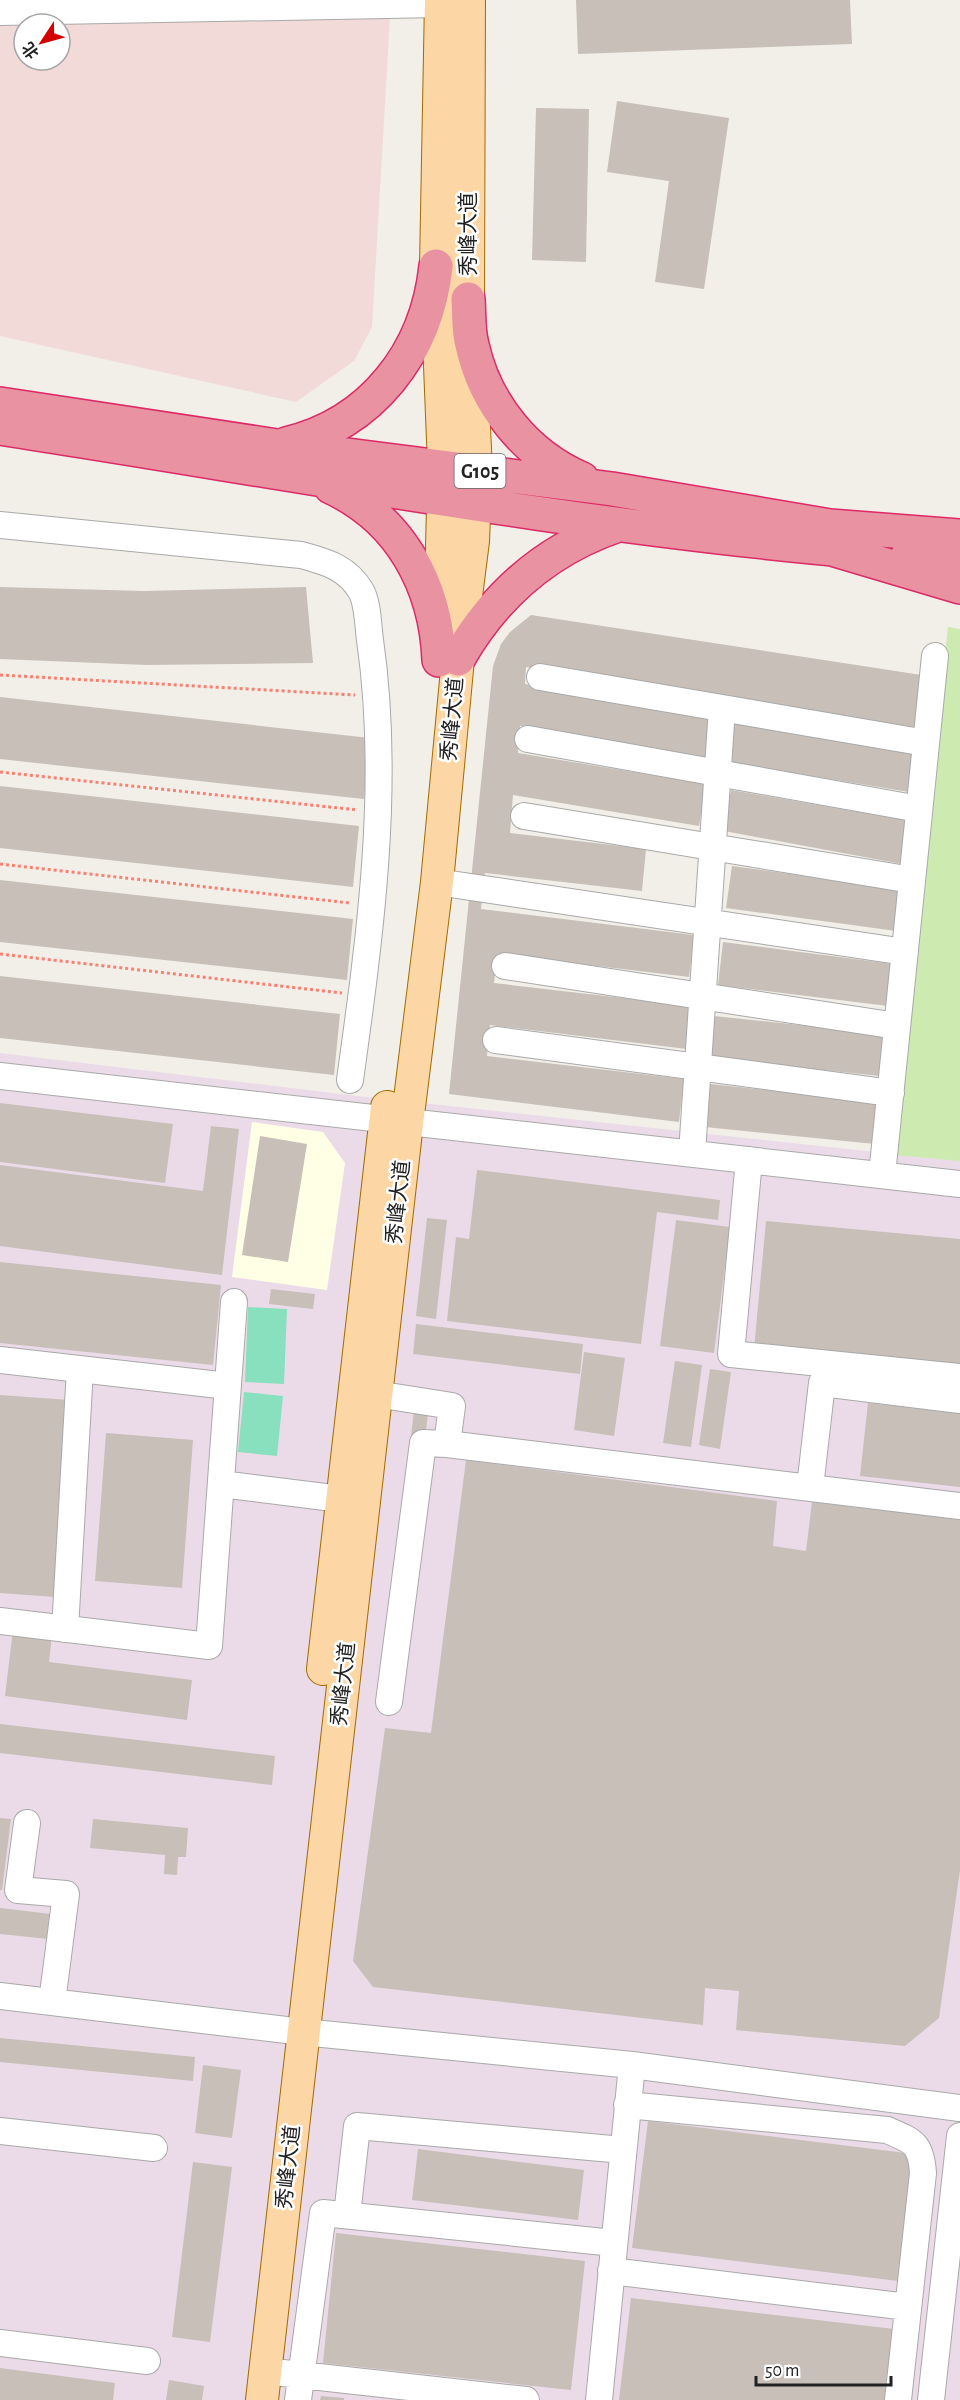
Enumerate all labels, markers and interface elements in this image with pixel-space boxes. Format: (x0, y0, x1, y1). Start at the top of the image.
north arrow (12, 12, 72, 72)
text: 北 (19, 39, 42, 62)
street label: 秀峰大道 (457, 192, 479, 276)
road number: G105 (454, 454, 506, 488)
street label: 秀峰大道 (437, 676, 467, 762)
street label: 秀峰大道 (383, 1159, 413, 1245)
street label: 秀峰大道 (328, 1641, 358, 1727)
street label: 秀峰大道 (273, 2124, 303, 2210)
scale bar (756, 2349, 891, 2387)
text: 50 m (765, 2362, 799, 2380)

